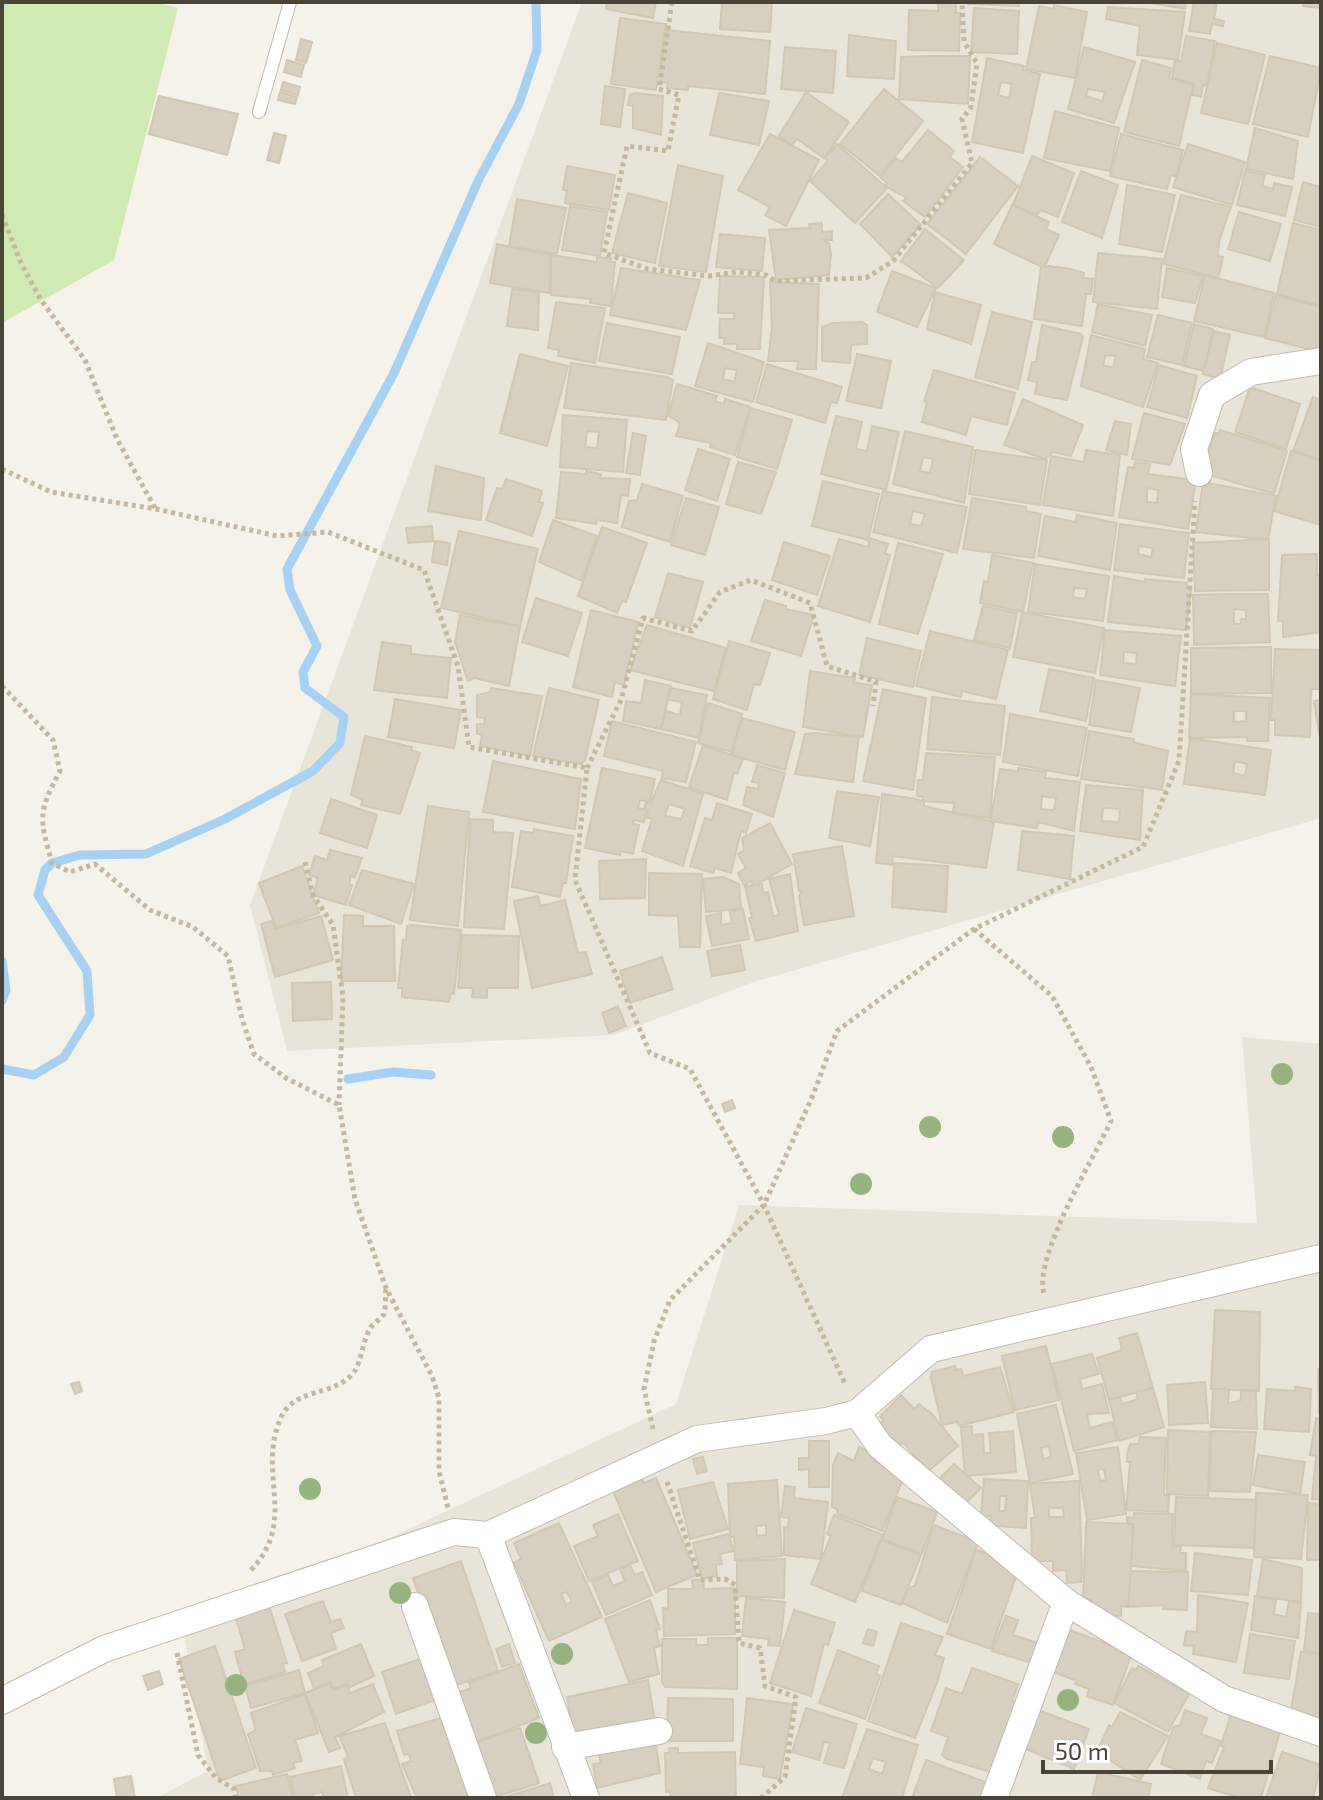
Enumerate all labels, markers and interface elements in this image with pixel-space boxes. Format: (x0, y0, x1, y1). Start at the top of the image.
scale bar (1043, 1724, 1271, 1774)
text: 50 m (1055, 1736, 1109, 1765)

